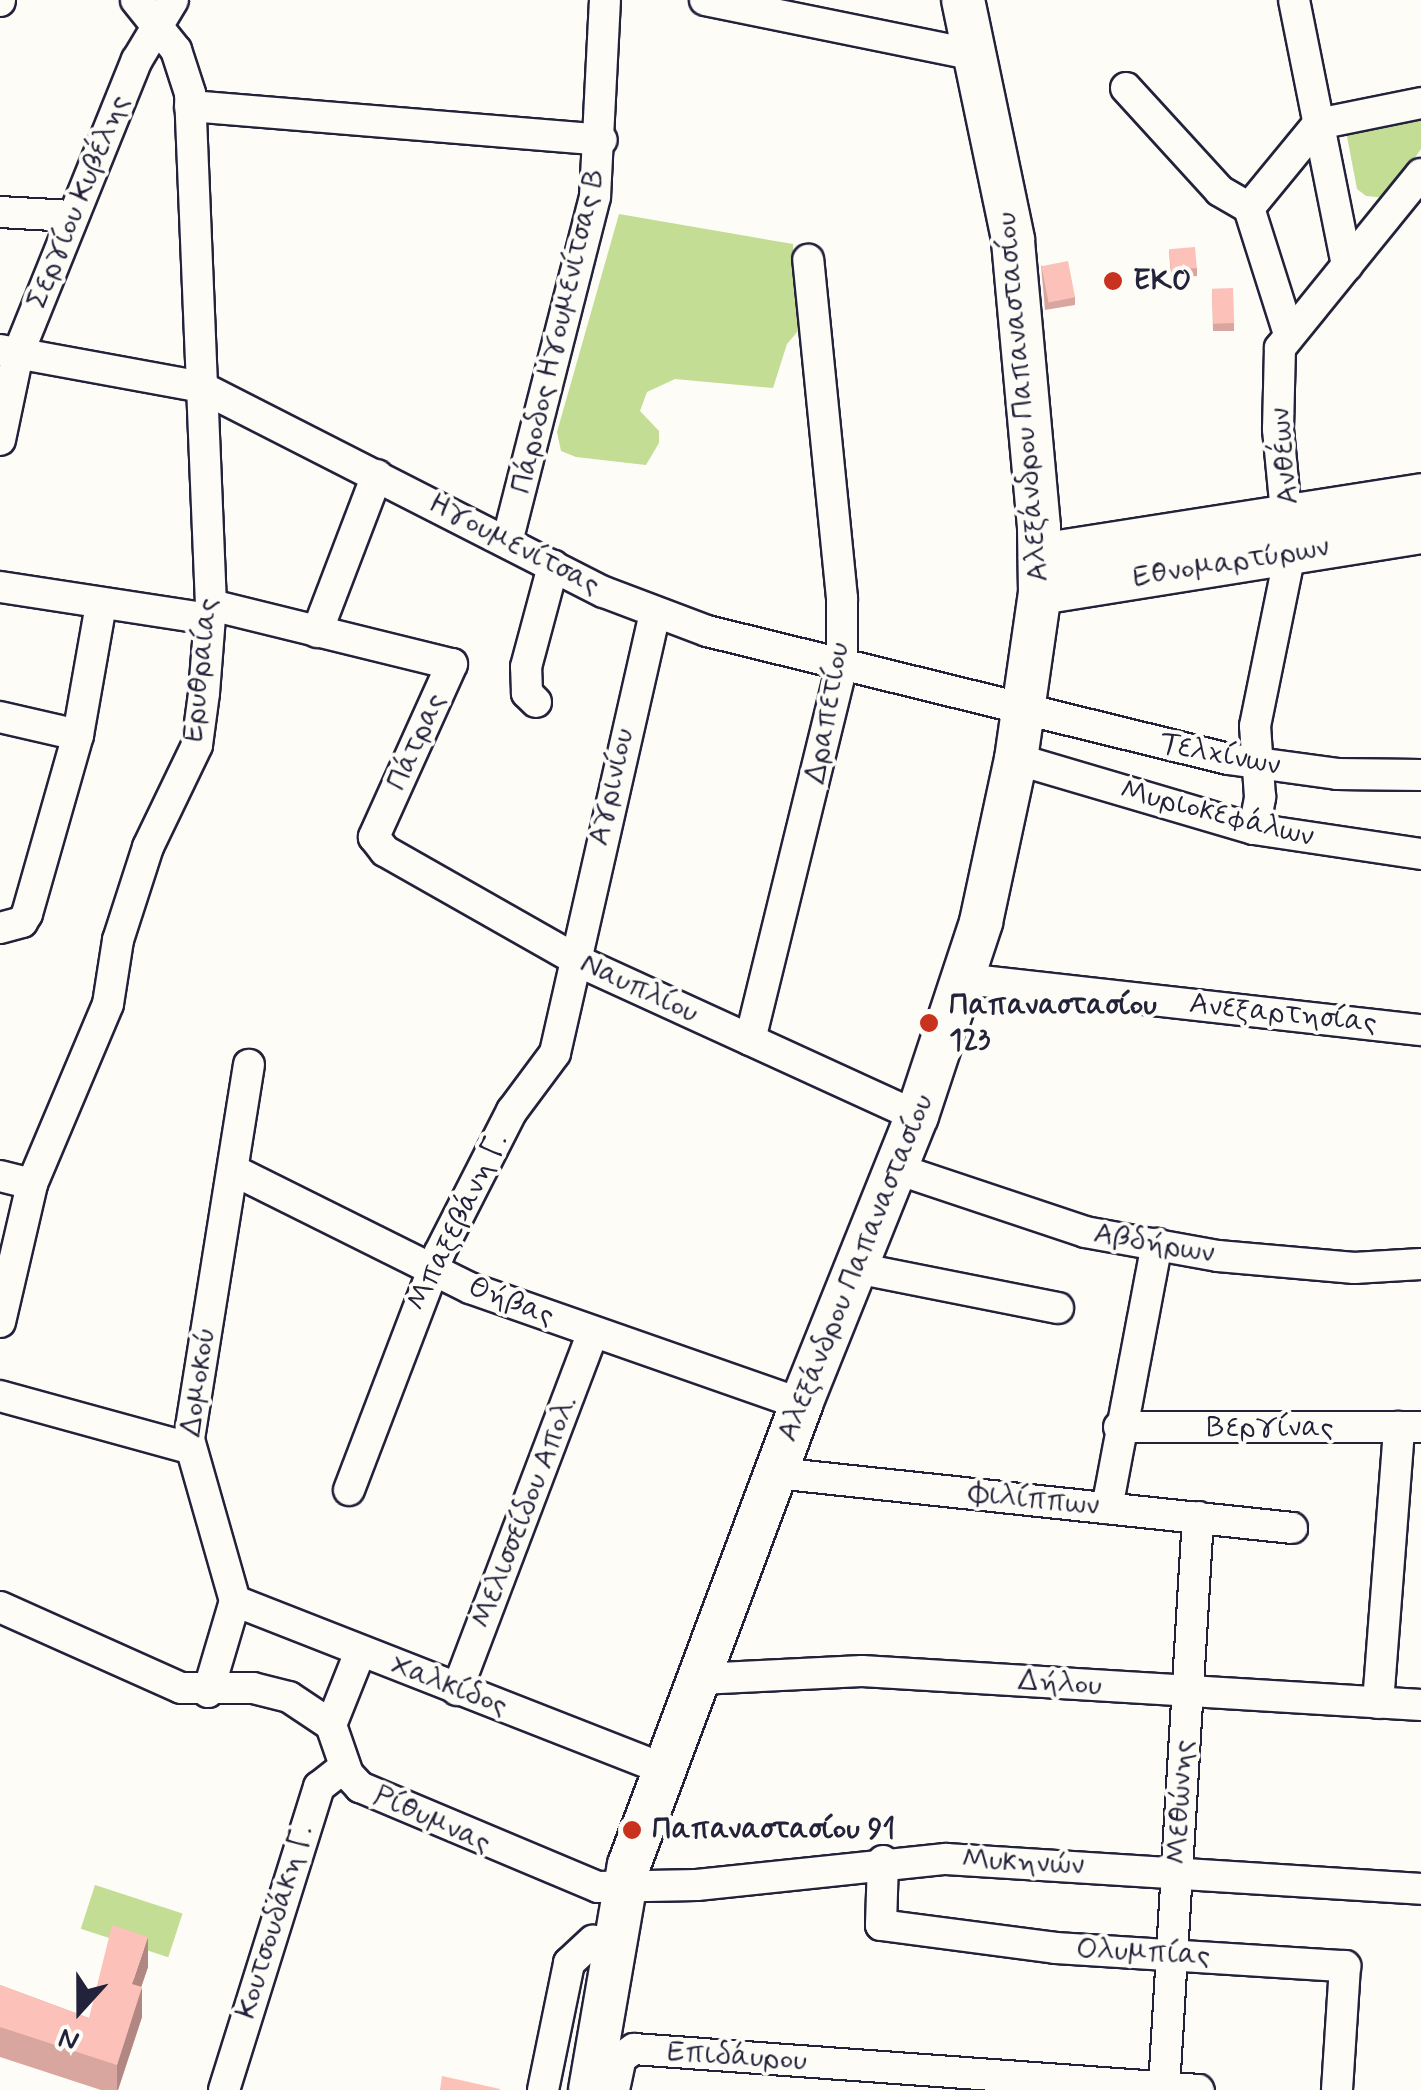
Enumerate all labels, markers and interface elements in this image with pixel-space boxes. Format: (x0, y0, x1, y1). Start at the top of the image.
street label: Σεργίου Κυβέλης (20, 90, 138, 314)
street label: Πάροδος Ηγουμενίτσας Β (504, 165, 614, 497)
street label: Αλεξάνδρου Παπαναστασίου (989, 211, 1057, 583)
place label: EKO (1133, 263, 1191, 299)
marker: EKO (1102, 270, 1124, 292)
street label: Ανθέων (1263, 406, 1307, 506)
street label: Ηγουμενίτσας (423, 487, 605, 603)
street label: Εθνομαρτύρων (1130, 530, 1332, 596)
street label: Ερυθραίας (176, 596, 226, 744)
street label: Δραπετίου (798, 639, 858, 787)
street label: Πάτρας (380, 688, 454, 796)
street label: Αγρινίου (581, 725, 643, 849)
street label: Τελχίνων (1157, 726, 1283, 784)
street label: Μυριοκεφάλων (1117, 773, 1317, 855)
street label: Ναυπλίου (574, 946, 704, 1032)
street label: Ανεξαρτησίας (1188, 986, 1378, 1042)
place label: Παπαναστασίου 123 (949, 988, 1157, 1058)
marker: Παπαναστασίου 123 (918, 1012, 940, 1034)
street label: Αλεξάνδρου Παπαναστασίου (770, 1089, 942, 1447)
street label: Μπαξεβάνη Γ. (399, 1127, 517, 1317)
street label: Αβδήρων (1091, 1216, 1217, 1272)
street label: Θήβας (463, 1269, 559, 1335)
street label: Δομοκού (174, 1325, 224, 1439)
street label: Μελισσείδου Απολ. (464, 1391, 586, 1633)
street label: Βεργίνας (1206, 1410, 1334, 1446)
street label: Φιλίππων (967, 1475, 1101, 1525)
street label: Χαλκίδος (386, 1647, 512, 1725)
street label: Δήλου (1017, 1663, 1103, 1705)
street label: Μεθώνης (1160, 1739, 1202, 1865)
street label: Ρίθυμνας (368, 1778, 496, 1862)
place label: Παπαναστασίου 91 (652, 1812, 895, 1848)
marker: Παπαναστασίου 91 (621, 1819, 643, 1841)
street label: Κουτσουδάκη Γ. (228, 1821, 322, 2023)
street label: Μυκηνών (961, 1842, 1085, 1884)
street label: Ολυμπίας (1075, 1932, 1211, 1974)
north arrow (30, 1960, 130, 2060)
text: N (54, 2018, 84, 2059)
street label: Επιδάυρου (666, 2034, 808, 2080)

